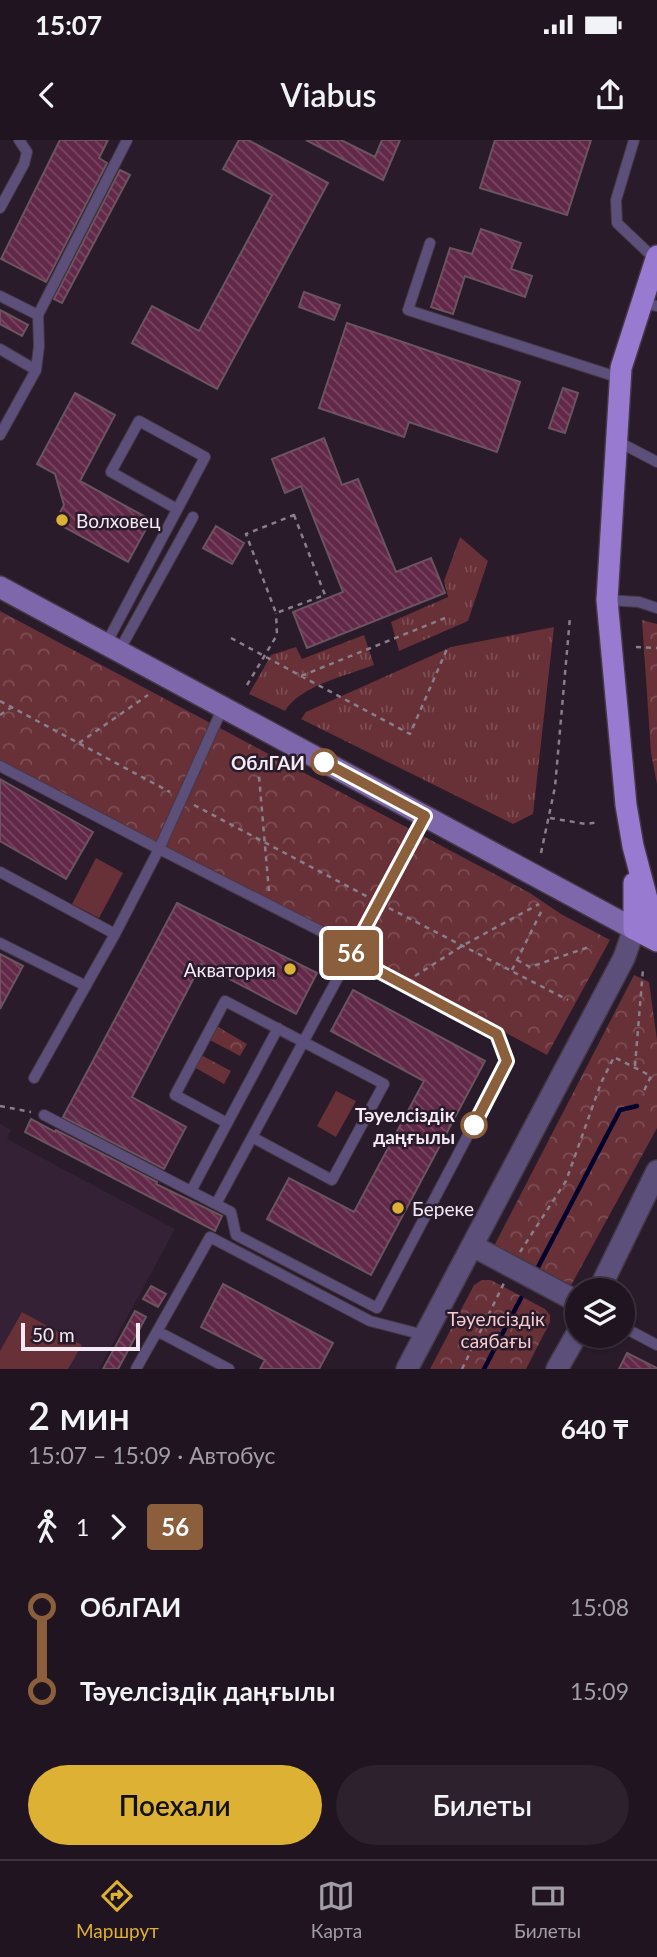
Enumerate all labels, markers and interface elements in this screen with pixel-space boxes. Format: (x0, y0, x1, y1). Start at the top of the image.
text: 15:07 (35, 9, 102, 41)
text: Viabus (281, 75, 376, 114)
icon: back (28, 76, 66, 114)
icon: share (591, 76, 629, 114)
place label: Волховец (76, 509, 161, 532)
marker: Волховец (54, 512, 70, 528)
marker: ОблГАИ (311, 749, 337, 775)
place label: ОблГАИ (231, 751, 305, 774)
line badge: 56 (320, 930, 382, 976)
text: 56 (337, 938, 365, 967)
place label: Акватория (184, 958, 276, 981)
marker: Акватория (282, 961, 298, 977)
place label: Тәуелсіздік даңғылы (355, 1103, 456, 1148)
marker: Тәуелсіздік даңғылы (461, 1112, 487, 1138)
place label: Береке (412, 1197, 474, 1220)
marker: Береке (390, 1200, 406, 1216)
map controls (565, 1278, 635, 1348)
button: layers (565, 1278, 635, 1348)
park label: Тәуелсіздік саябағы (447, 1307, 545, 1352)
scale bar (21, 1320, 140, 1352)
text: 50 m (32, 1323, 75, 1346)
text: 2 мин (28, 1392, 130, 1438)
text: 640 ₸ (561, 1413, 629, 1445)
text: 15:07 – 15:09 · Автобус (28, 1441, 276, 1469)
icon: walk (28, 1508, 66, 1546)
icon: forward (99, 1508, 137, 1546)
text: 56 (161, 1512, 189, 1541)
text: 1 (76, 1513, 89, 1541)
text: ОблГАИ (80, 1591, 181, 1623)
text: 15:08 (570, 1593, 629, 1621)
text: Тәуелсіздік даңғылы (80, 1675, 335, 1707)
text: 15:09 (570, 1677, 629, 1705)
button: Поехали (28, 1765, 322, 1845)
button: Билеты (336, 1765, 629, 1845)
tab: Маршрут (76, 1877, 159, 1942)
tab: Карта (311, 1877, 362, 1942)
tab: Билеты (514, 1877, 581, 1942)

